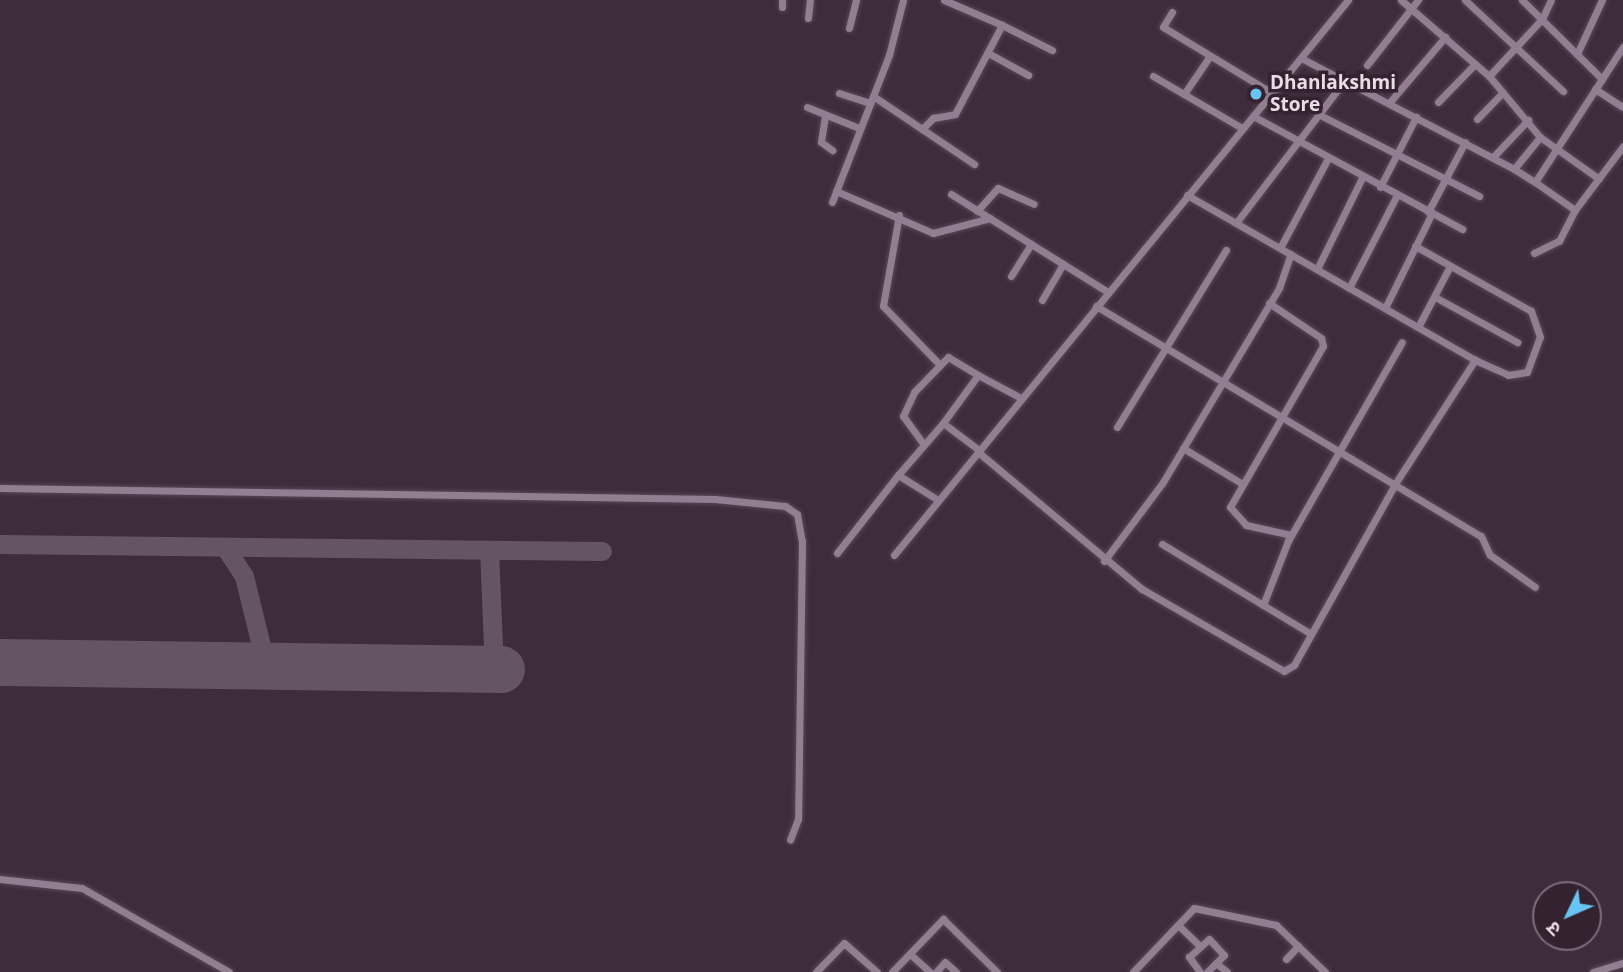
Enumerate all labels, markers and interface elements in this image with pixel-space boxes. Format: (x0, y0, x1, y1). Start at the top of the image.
place label: Dhanlakshmi Store (1270, 72, 1396, 116)
marker: Dhanlakshmi Store (1248, 86, 1264, 102)
north arrow (1532, 881, 1602, 951)
text: उ (1540, 916, 1567, 942)

